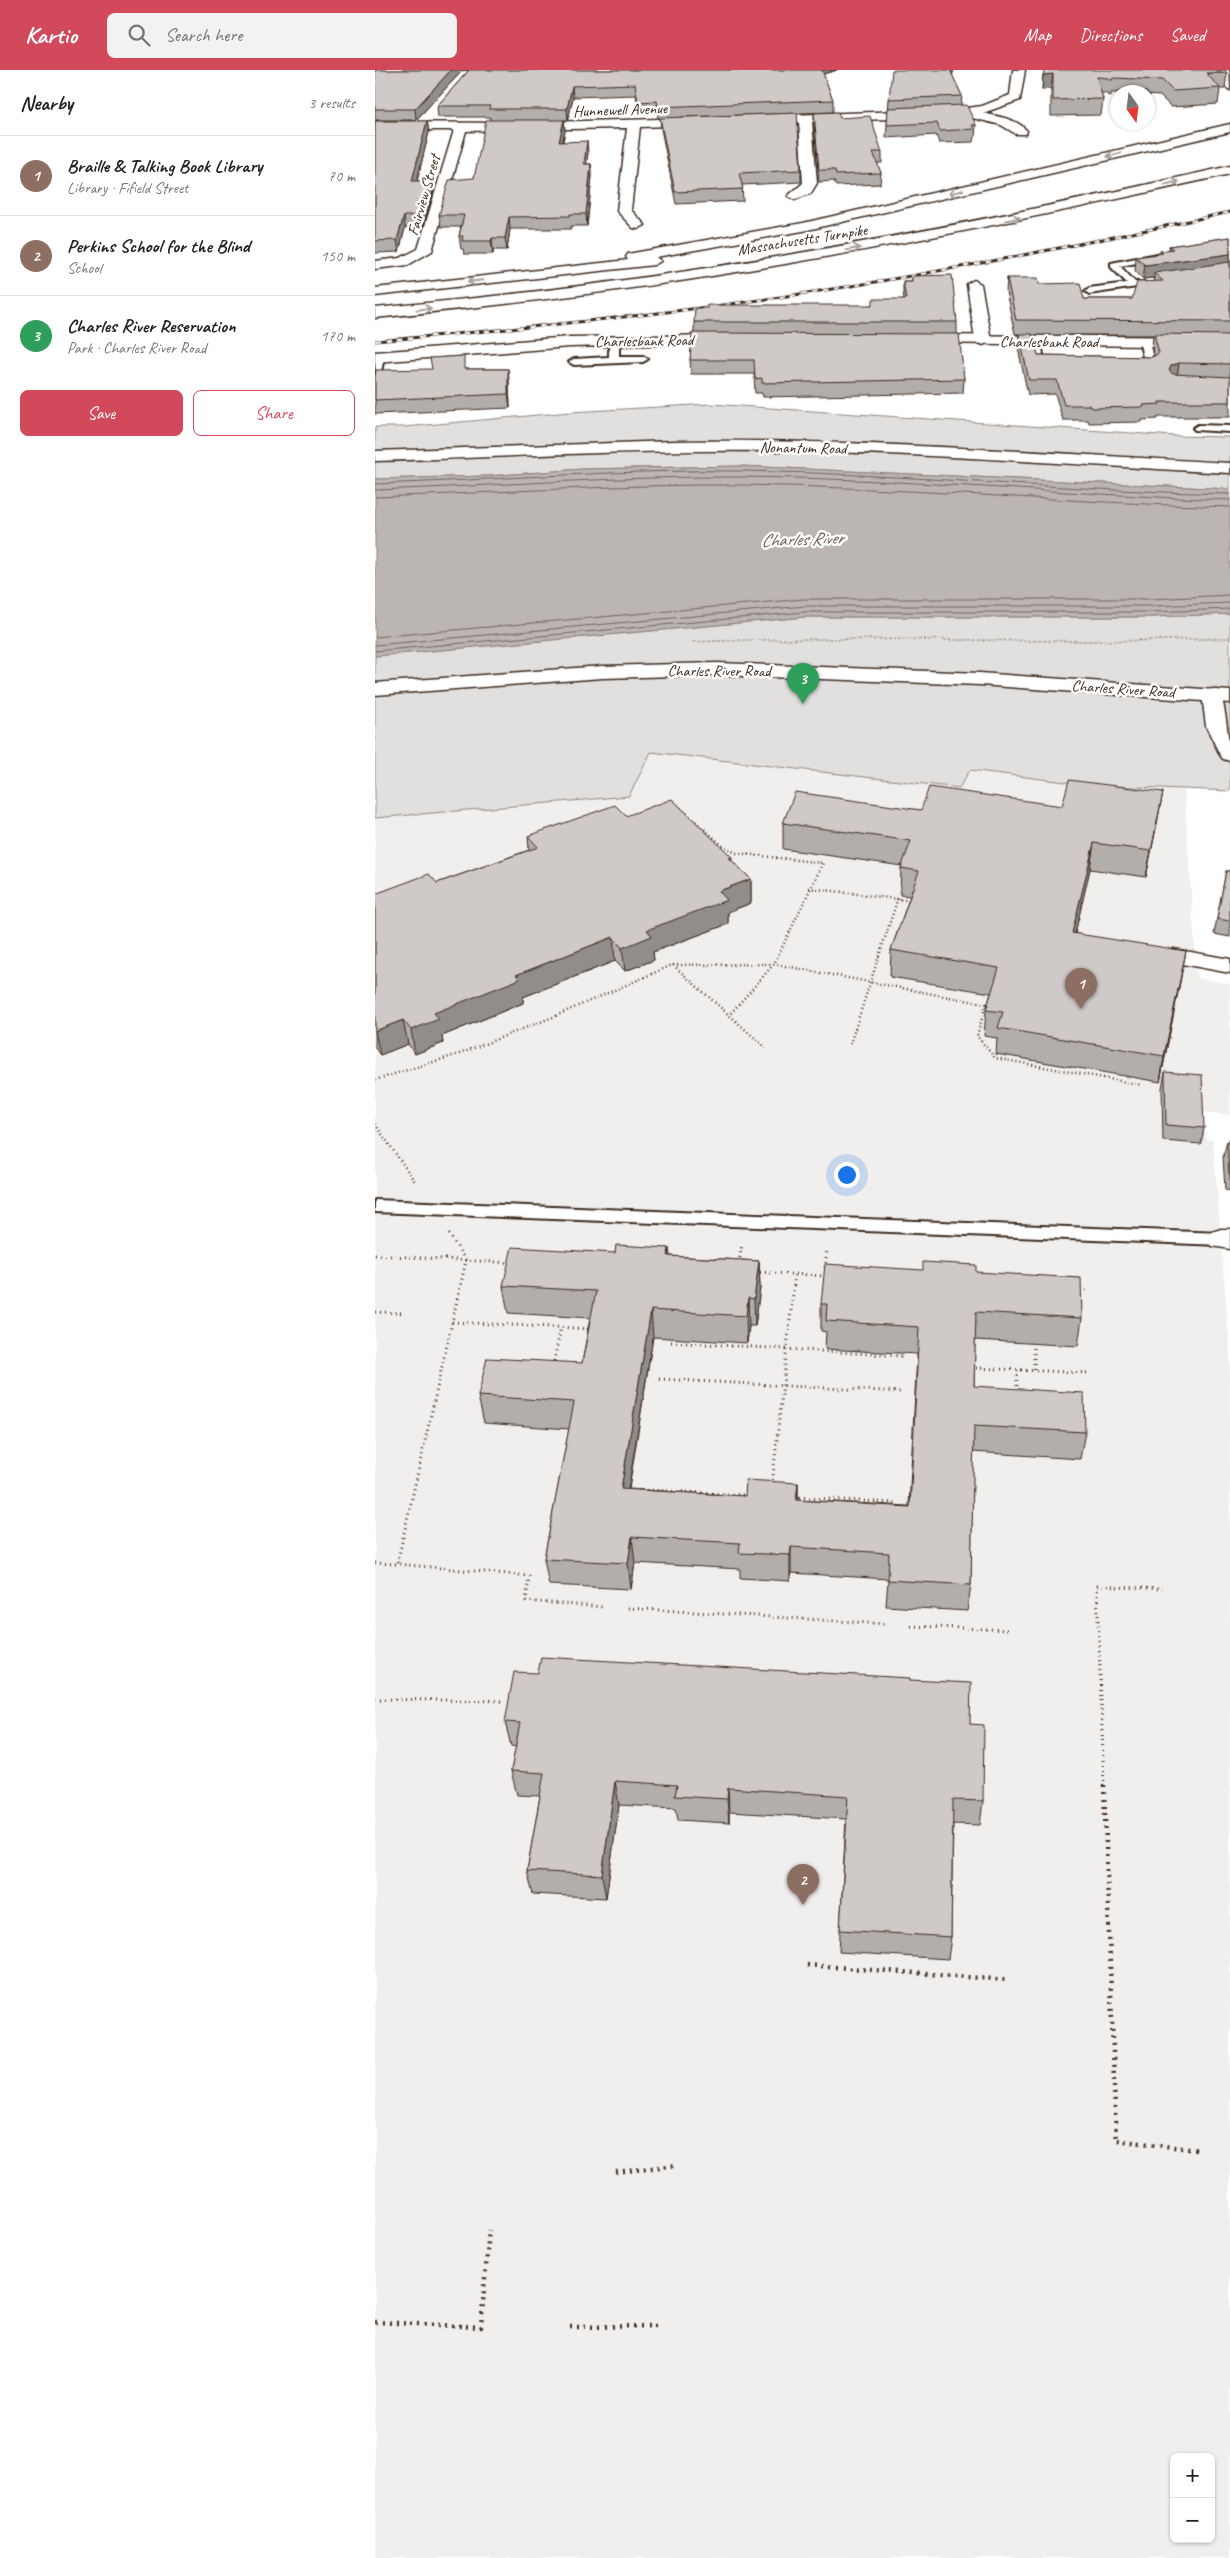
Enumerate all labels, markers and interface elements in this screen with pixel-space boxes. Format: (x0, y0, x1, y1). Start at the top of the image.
search box (107, 13, 457, 58)
text: Kartio (25, 20, 77, 50)
icon: search (125, 21, 153, 49)
text: Search here (165, 23, 242, 47)
text: Map (1024, 24, 1051, 46)
text: Directions (1079, 24, 1142, 46)
text: Saved (1170, 24, 1205, 46)
north arrow (1110, 85, 1155, 130)
text: Nearby (20, 90, 73, 116)
text: 3 results (308, 93, 355, 113)
street label: Hunnewell Avenue (573, 98, 669, 122)
street label: Fairview Street (403, 150, 446, 238)
one-way arrow (1107, 151, 1123, 160)
text: Braille & Talking Book Library (67, 154, 263, 178)
text: 1 (32, 166, 40, 186)
text: 70 m (328, 166, 355, 186)
text: Library · Fifield Street (67, 178, 188, 198)
one-way arrow (1163, 178, 1179, 187)
one-way arrow (949, 188, 965, 197)
one-way arrow (1005, 214, 1021, 223)
street label: Massachusetts Turnpike (736, 220, 870, 260)
text: Perkins School for the Blind (67, 234, 250, 258)
one-way arrow (845, 243, 861, 253)
text: 2 (32, 246, 40, 266)
text: 150 m (321, 246, 355, 266)
text: School (67, 258, 101, 278)
one-way arrow (467, 277, 483, 286)
one-way arrow (415, 304, 431, 313)
text: Charles River Reservation (67, 314, 236, 338)
text: 3 (32, 326, 40, 346)
text: 170 m (321, 326, 355, 346)
street label: Charlesbank Road (595, 330, 696, 352)
street label: Charlesbank Road (1000, 332, 1101, 352)
text: Park · Charles River Road (67, 338, 206, 358)
button: Save (20, 390, 183, 436)
button: Share (193, 390, 355, 436)
street label: Nonantum Road (759, 437, 849, 459)
water label: Charles River (761, 526, 847, 551)
street label: Charles River Road (667, 661, 773, 681)
pin: 3 (787, 663, 819, 704)
street label: Charles River Road (1071, 675, 1178, 703)
pin: 1 (1065, 968, 1097, 1009)
your location (834, 1162, 860, 1188)
pin: 2 (787, 1864, 819, 1905)
map controls (1170, 2453, 1215, 2543)
button: + (1170, 2453, 1215, 2498)
button: − (1170, 2498, 1215, 2543)

